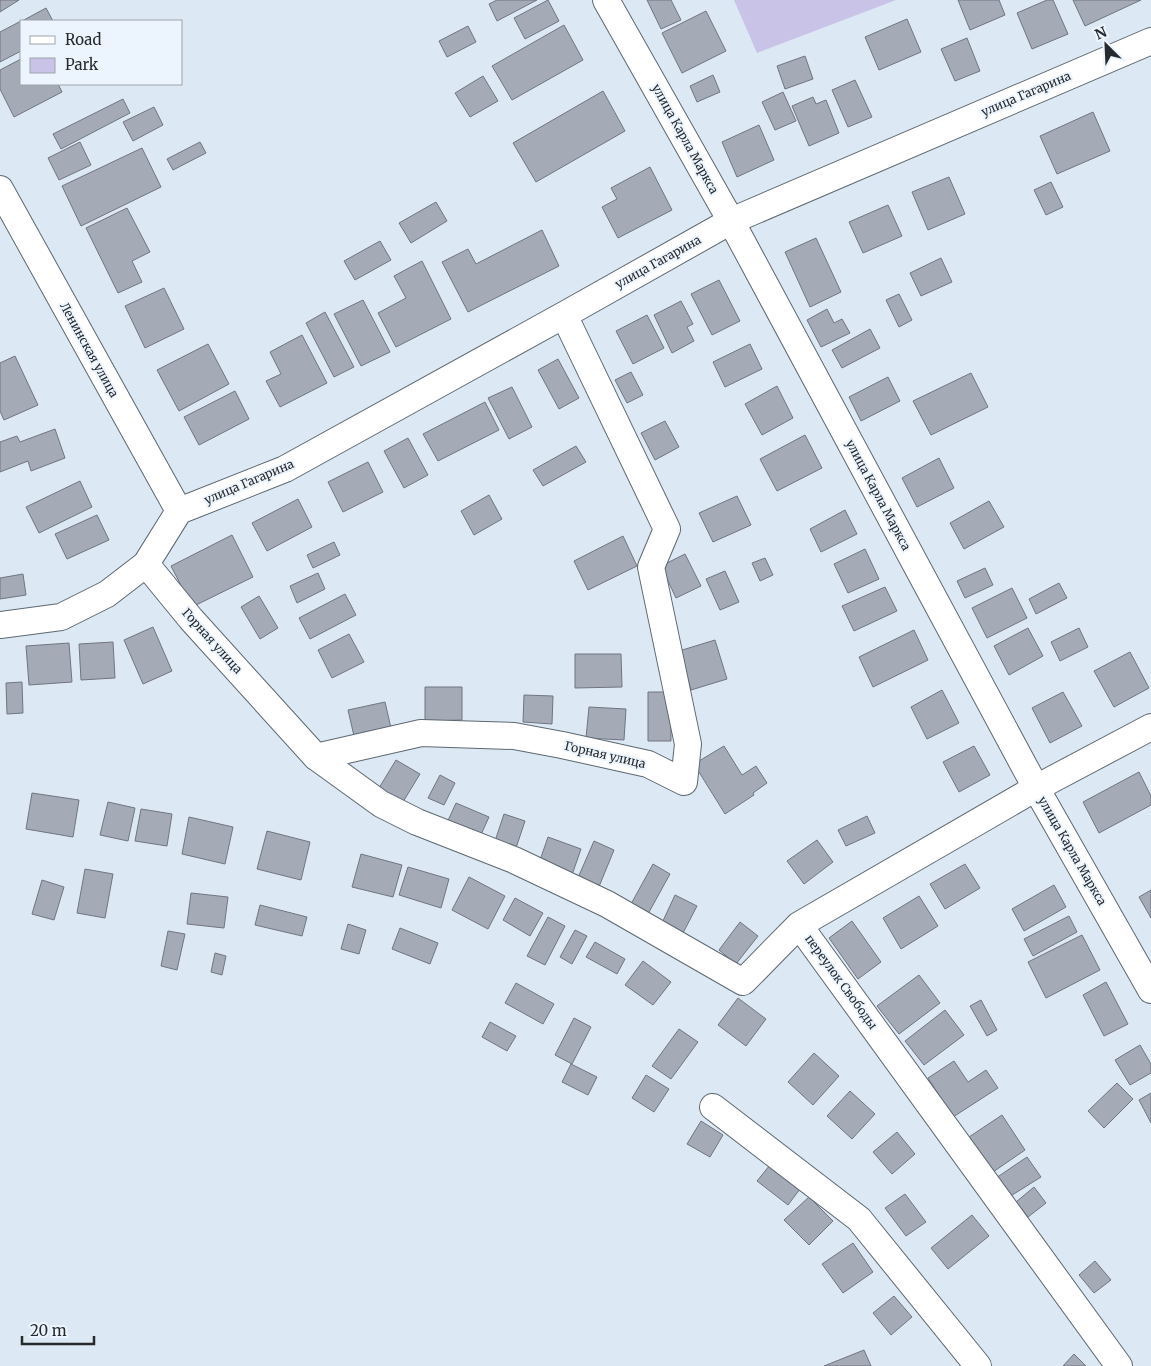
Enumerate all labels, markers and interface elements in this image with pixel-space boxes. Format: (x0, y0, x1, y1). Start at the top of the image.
legend (20, 20, 182, 85)
north arrow (1081, 20, 1131, 70)
text: N (1092, 23, 1109, 44)
text: Road (65, 30, 101, 49)
text: Park (65, 55, 99, 74)
street label: улица Гагарина (979, 68, 1073, 119)
street label: улица Карла Маркса (649, 81, 722, 197)
street label: улица Гагарина (612, 232, 704, 291)
street label: Ленинская улица (57, 300, 122, 400)
street label: улица Карла Маркса (843, 437, 914, 553)
street label: улица Гагарина (202, 456, 296, 507)
street label: Горная улица (179, 605, 246, 677)
street label: Горная улица (563, 738, 648, 771)
street label: улица Карла Маркса (1035, 794, 1110, 908)
street label: переулок Свободы (802, 931, 881, 1032)
scale bar (22, 1314, 95, 1346)
text: 20 m (30, 1321, 67, 1340)

